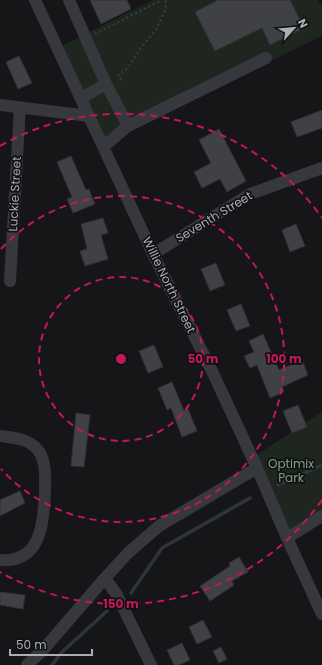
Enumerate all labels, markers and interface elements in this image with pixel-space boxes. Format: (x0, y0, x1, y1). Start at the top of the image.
north arrow (274, 8, 314, 48)
text: N (294, 16, 312, 31)
street label: Luckie Street (4, 156, 25, 232)
street label: Seventh Street (172, 187, 255, 246)
street label: Willie North Street (139, 234, 200, 336)
text: 50 m (188, 350, 219, 367)
text: 100 m (266, 350, 302, 367)
centre of rings (114, 352, 128, 366)
park label: Optimix Park (268, 455, 314, 486)
text: 150 m (103, 595, 139, 612)
scale bar (10, 631, 92, 657)
text: 50 m (16, 636, 47, 653)

